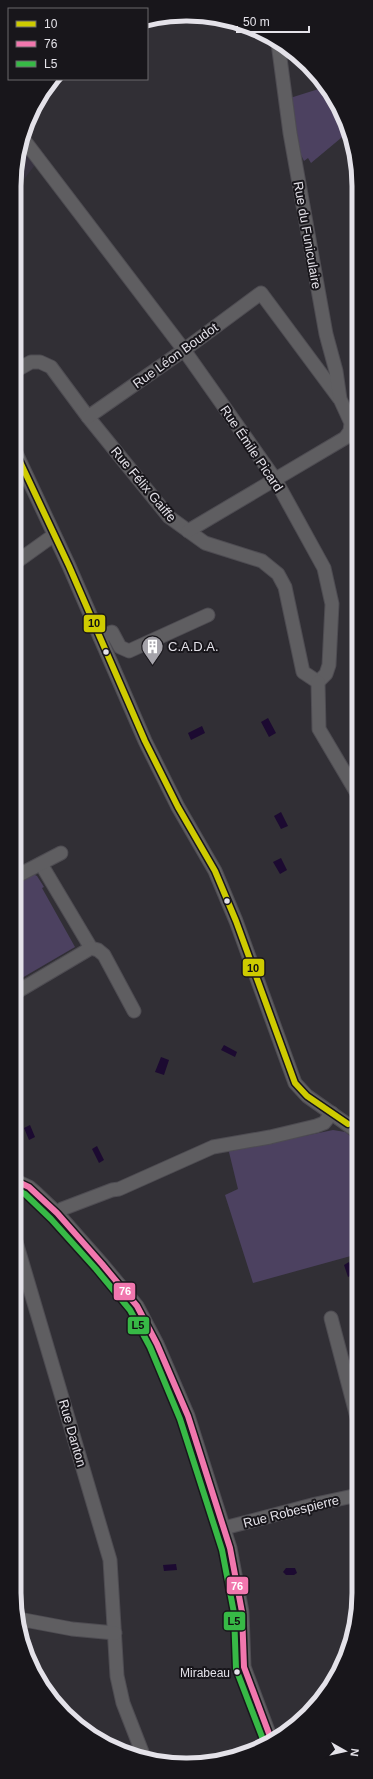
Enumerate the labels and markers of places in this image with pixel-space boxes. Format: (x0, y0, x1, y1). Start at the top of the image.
building icon: C.A.D.A. (139, 633, 165, 666)
place label: C.A.D.A. (168, 639, 219, 654)
unlabelled marker (101, 647, 111, 657)
unlabelled marker (222, 896, 232, 906)
place label: Mirabeau (180, 1666, 230, 1680)
marker: Mirabeau (232, 1667, 242, 1677)

